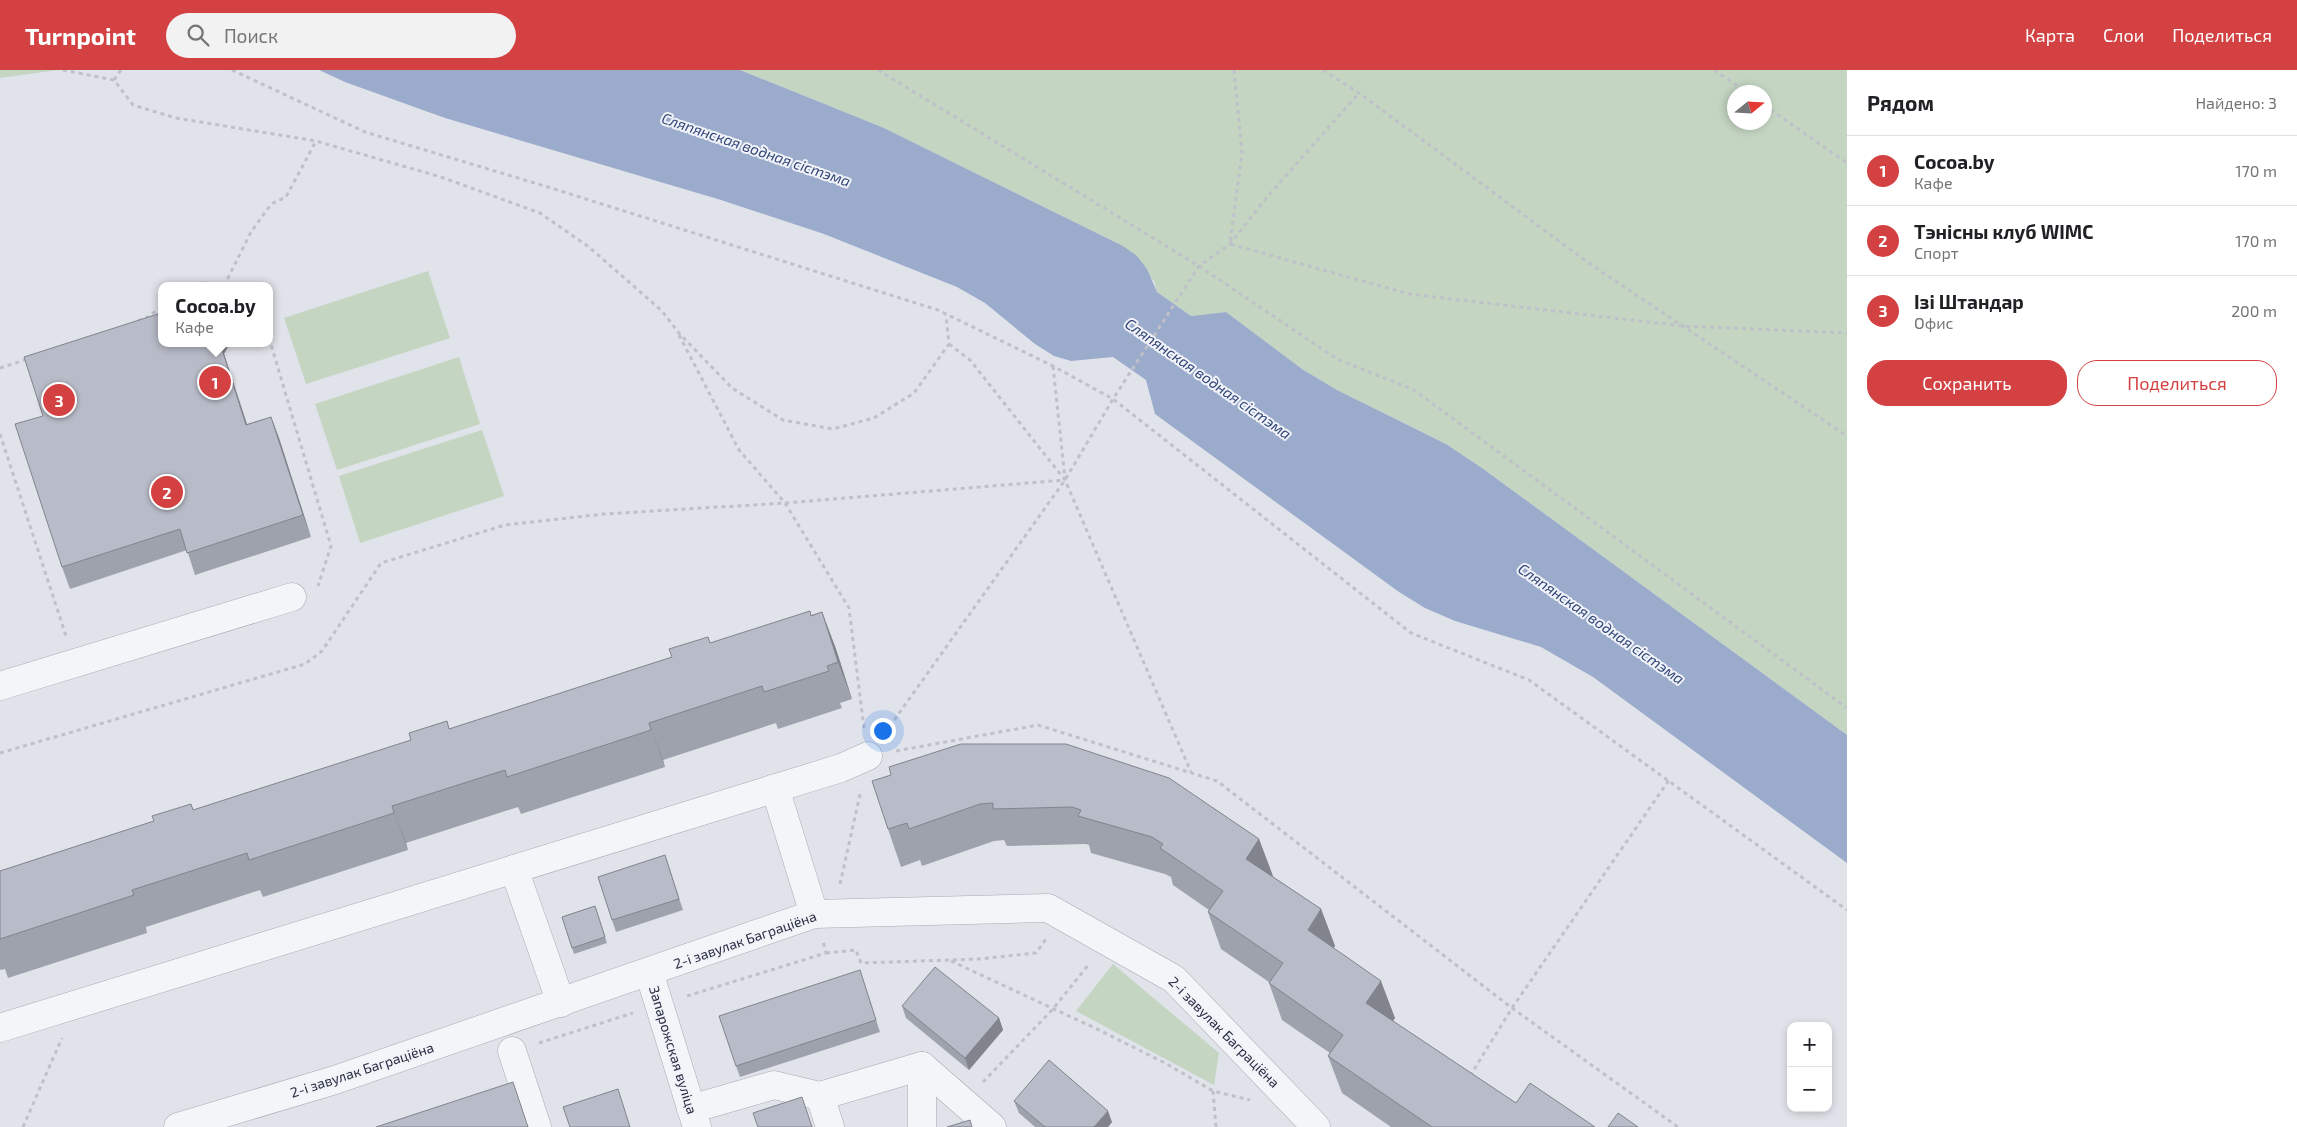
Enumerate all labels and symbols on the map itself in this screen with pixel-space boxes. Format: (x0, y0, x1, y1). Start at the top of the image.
north arrow (1727, 85, 1772, 130)
water label: Сляпянская водная сістэма (660, 108, 853, 190)
water label: Сляпянская водная сістэма (1122, 314, 1295, 442)
pin: 1 (199, 363, 231, 401)
pin: 3 (43, 381, 75, 419)
pin: 2 (151, 473, 183, 511)
water label: Сляпянская водная сістэма (1515, 559, 1688, 687)
your location (870, 718, 896, 744)
street label: 2-і завулак Баграціёна (671, 907, 819, 972)
street label: 2-і завулак Баграціёна (1165, 973, 1283, 1091)
street label: Запарожская вуліца (646, 984, 701, 1116)
street label: 2-і завулак Баграціёна (288, 1038, 436, 1101)

